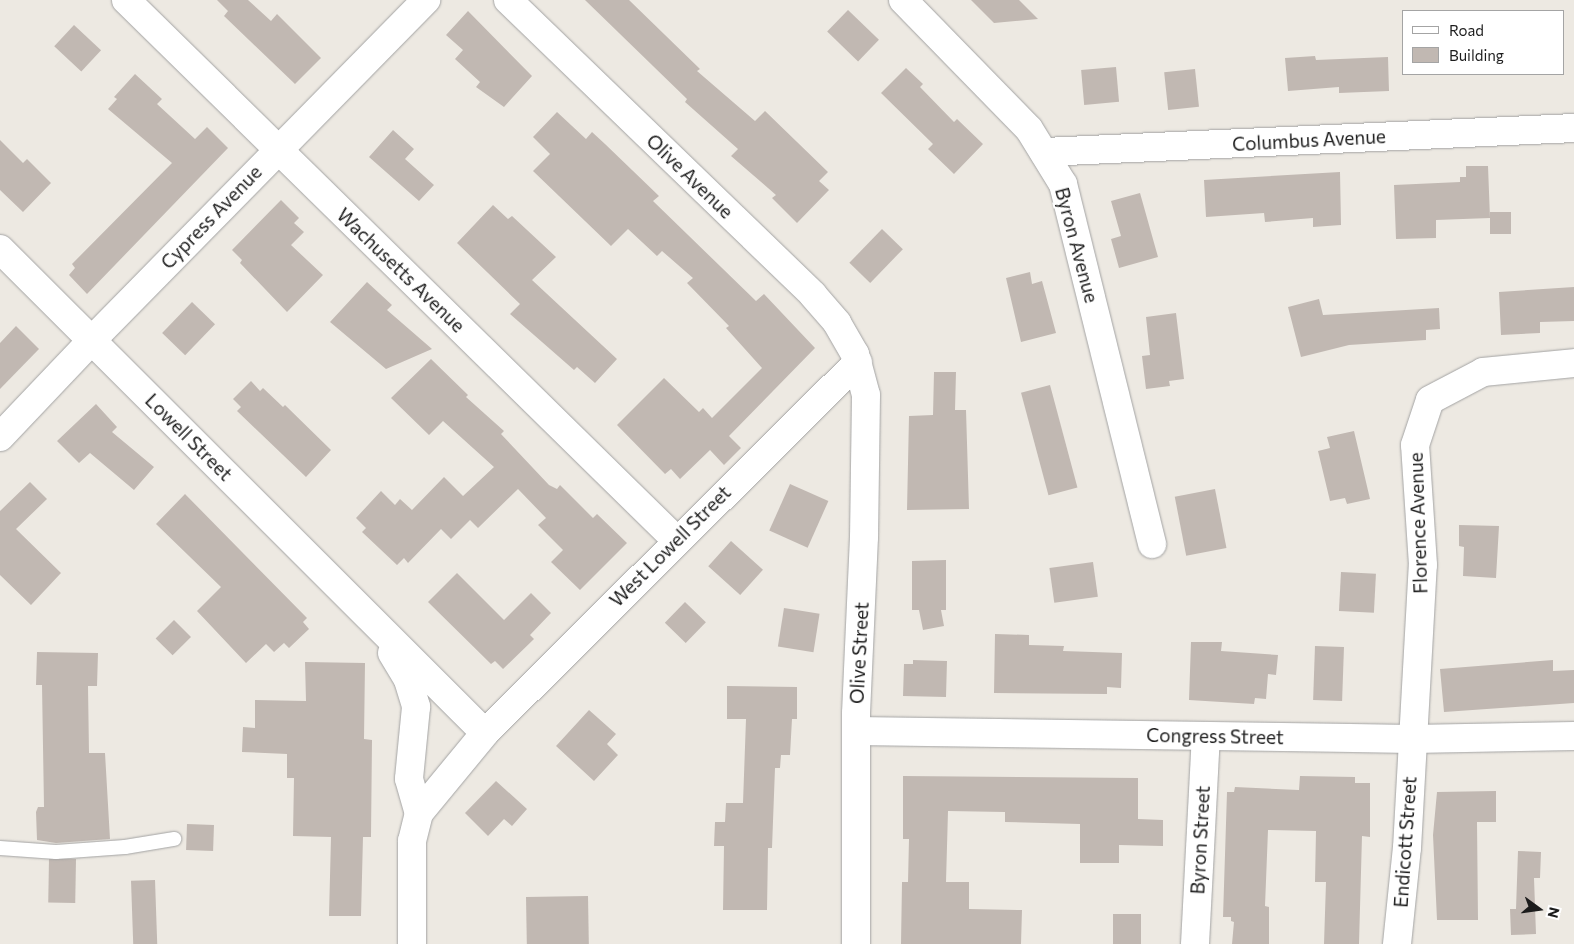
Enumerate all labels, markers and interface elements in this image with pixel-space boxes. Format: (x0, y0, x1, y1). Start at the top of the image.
legend (1402, 10, 1564, 75)
text: Road (1449, 21, 1484, 39)
text: Building (1449, 46, 1504, 64)
street label: Columbus Avenue (1232, 125, 1386, 155)
street label: Olive Avenue (642, 129, 738, 223)
street label: Cypress Avenue (156, 160, 266, 274)
street label: Byron Avenue (1051, 185, 1103, 305)
street label: Wachusetts Avenue (332, 203, 470, 337)
street label: Lowell Street (141, 389, 237, 485)
street label: Florence Avenue (1404, 452, 1432, 594)
street label: West Lowell Street (605, 481, 735, 611)
street label: Olive Street (845, 601, 873, 705)
street label: Congress Street (1146, 723, 1284, 749)
street label: Endicott Street (1389, 776, 1421, 908)
street label: Byron Street (1186, 785, 1214, 895)
north arrow (1514, 884, 1564, 934)
text: N (1545, 906, 1564, 920)

